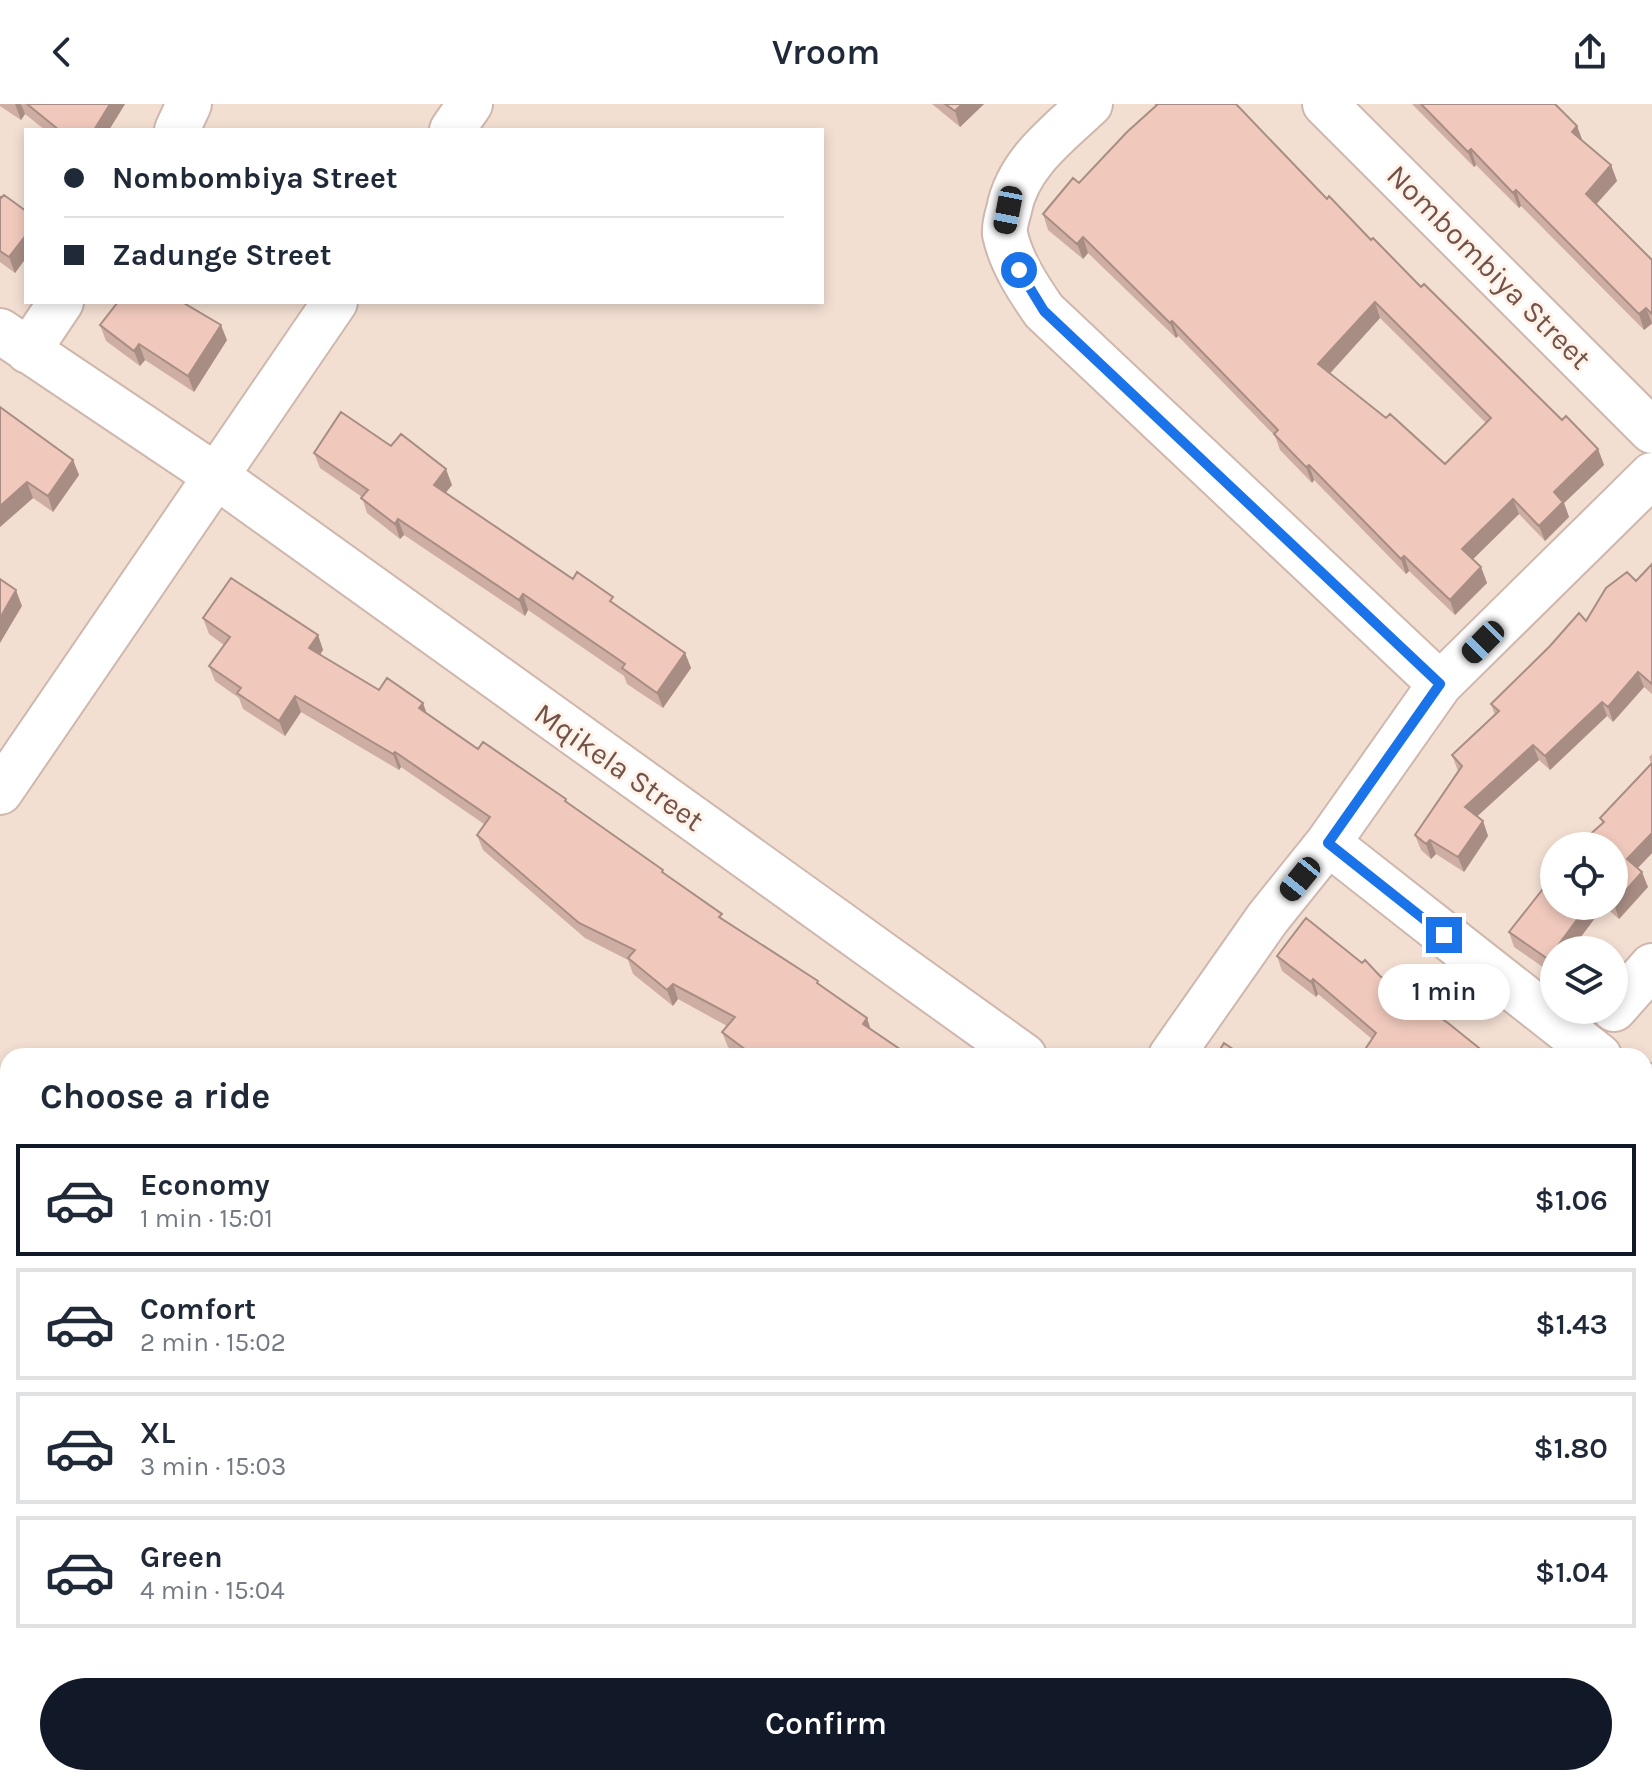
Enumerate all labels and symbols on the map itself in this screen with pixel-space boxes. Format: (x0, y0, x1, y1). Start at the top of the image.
street label: Nombombiya Street (1379, 157, 1599, 377)
car (992, 184, 1024, 236)
route start (1001, 252, 1037, 288)
car (1458, 617, 1508, 667)
street label: Mqikela Street (527, 695, 711, 839)
car (1276, 853, 1324, 905)
route end (1426, 917, 1462, 953)
callout: 1 min (1378, 963, 1510, 1019)

